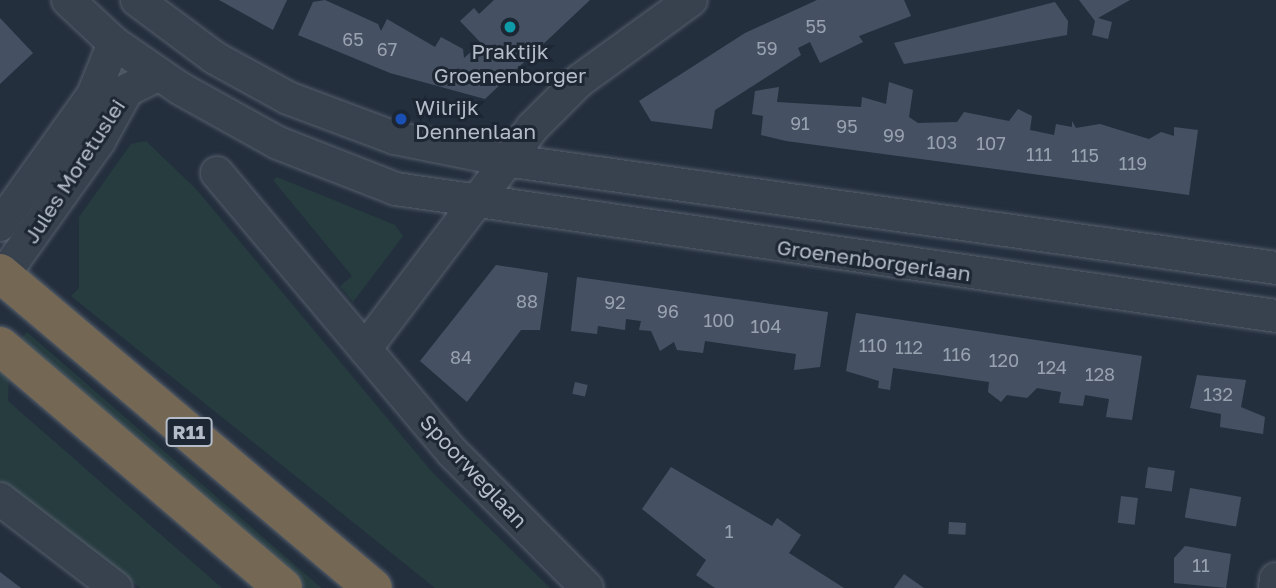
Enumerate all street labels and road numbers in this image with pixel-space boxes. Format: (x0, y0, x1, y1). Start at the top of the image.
street label: Jules Moretuslei (18, 94, 130, 248)
street label: Groenenborgerlaan (775, 234, 973, 286)
street label: Spoorweglaan (415, 409, 533, 533)
road number: R11 (164, 416, 214, 448)

